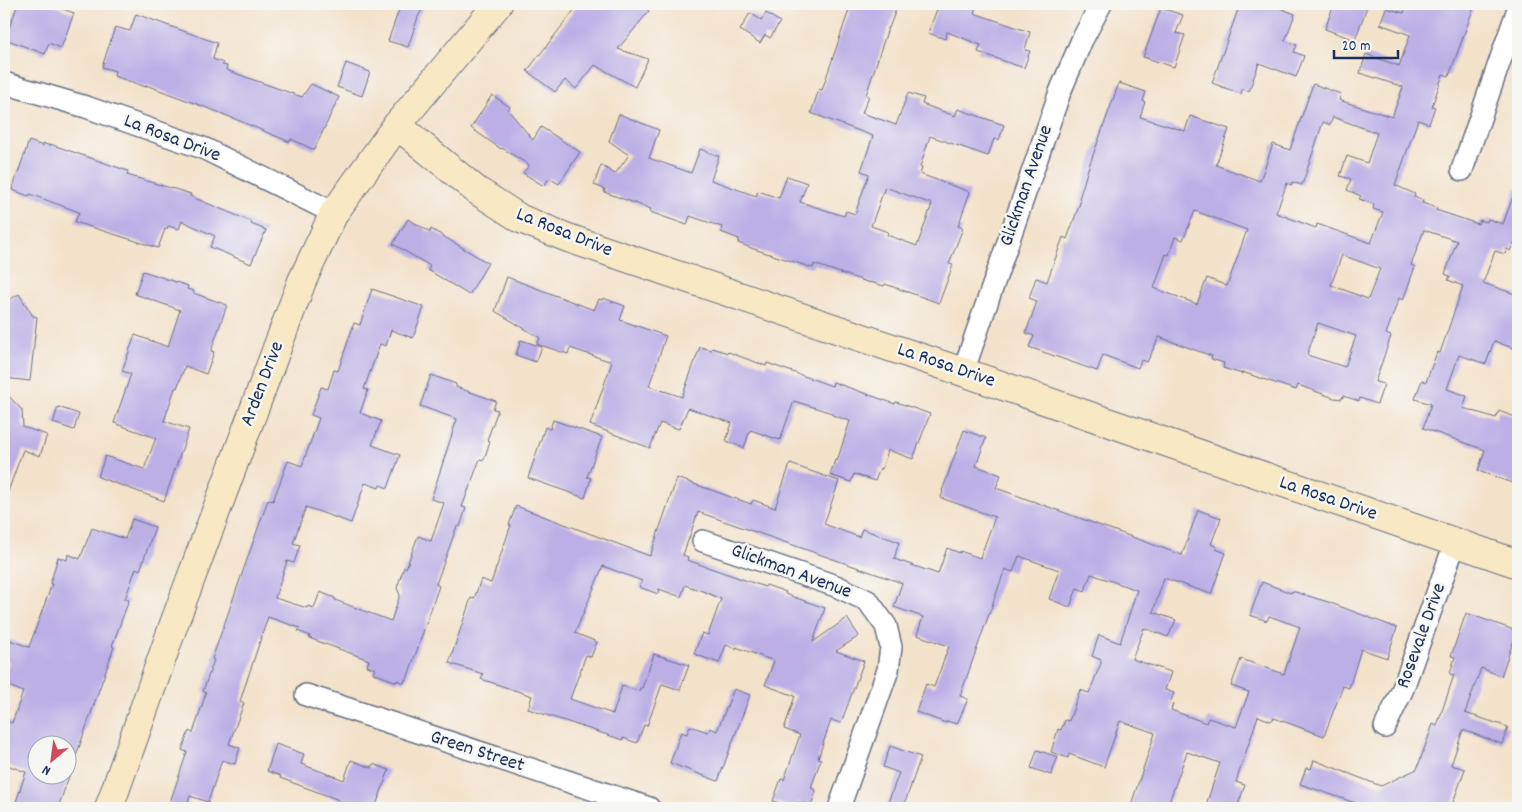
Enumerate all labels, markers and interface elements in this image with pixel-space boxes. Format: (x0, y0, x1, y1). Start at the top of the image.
scale bar (1334, 28, 1398, 60)
text: 20 m (1342, 36, 1370, 58)
street label: La Rosa Drive (120, 108, 225, 170)
street label: Glickman Avenue (993, 121, 1061, 250)
street label: La Rosa Drive (512, 201, 617, 265)
street label: La Rosa Drive (893, 336, 999, 396)
street label: Arden Drive (234, 337, 292, 431)
street label: La Rosa Drive (1275, 469, 1381, 529)
street label: Glickman Avenue (727, 537, 855, 607)
street label: Rosevale Drive (1390, 579, 1454, 693)
street label: Green Street (426, 724, 528, 780)
north arrow (28, 734, 78, 784)
text: N (39, 759, 55, 780)

